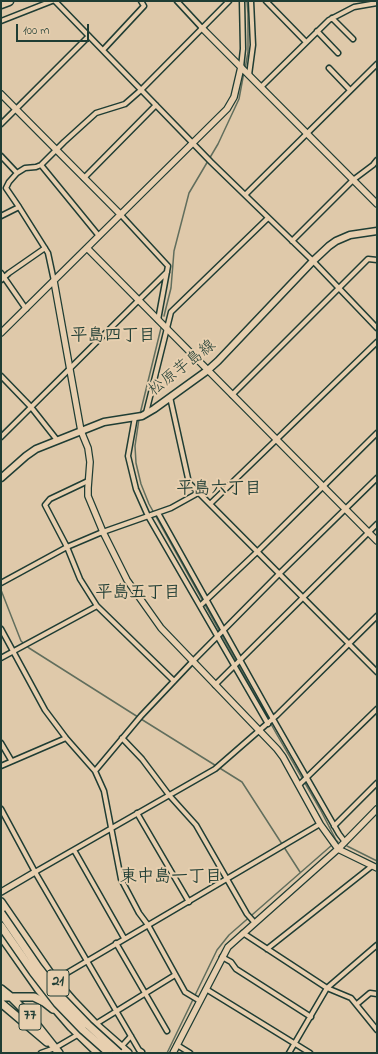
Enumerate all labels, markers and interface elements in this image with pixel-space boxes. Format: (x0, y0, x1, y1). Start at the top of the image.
scale bar (18, 16, 91, 42)
text: 100 m (23, 22, 50, 40)
district label: 平島四丁目 (71, 327, 155, 347)
street label: 松原芋島線 (146, 337, 220, 401)
district label: 平島六丁目 (177, 480, 261, 500)
district label: 平島五丁目 (96, 584, 180, 604)
district label: 東中島一丁目 (120, 868, 222, 888)
road number: 21 (47, 970, 69, 996)
road number: 77 (19, 1004, 41, 1030)

